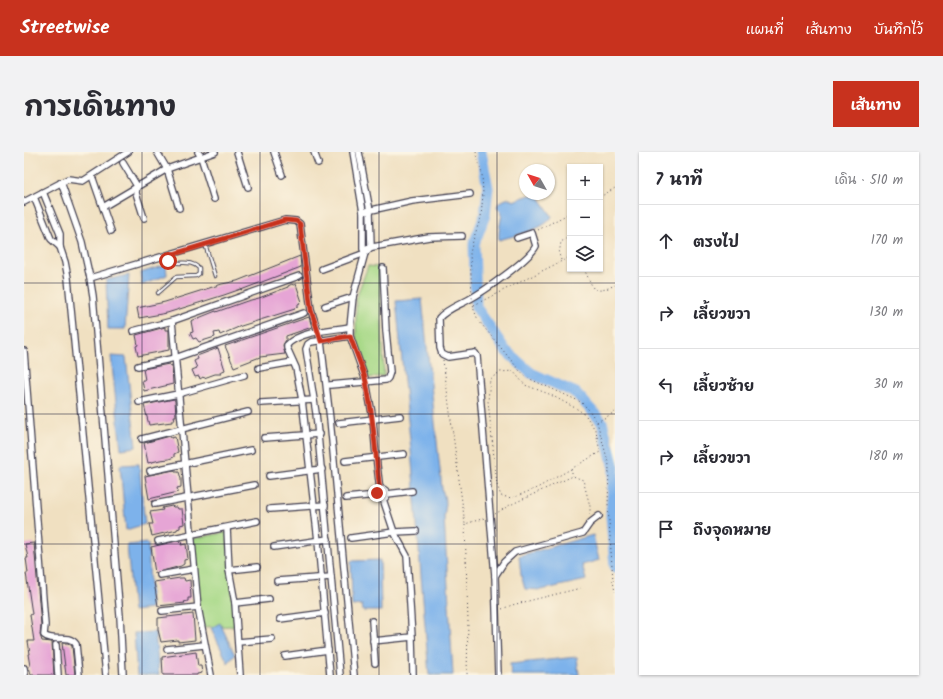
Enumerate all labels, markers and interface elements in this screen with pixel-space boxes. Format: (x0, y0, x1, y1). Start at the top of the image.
text: Streetwise (20, 13, 110, 43)
text: แผนที่ (746, 19, 783, 41)
text: เส้นทาง (805, 19, 852, 41)
text: บันทึกไว้ (874, 19, 923, 41)
button: เส้นทาง (833, 81, 919, 127)
text: การเดินทาง (24, 86, 176, 131)
north arrow (519, 164, 555, 200)
map controls (567, 164, 603, 272)
button: + (567, 164, 603, 200)
text: 7 นาที (655, 167, 702, 194)
text: เดิน · 510 m (835, 170, 903, 191)
button: − (567, 200, 603, 236)
icon: ahead (655, 230, 677, 252)
text: 170 m (871, 230, 903, 251)
text: ตรงไป (693, 231, 739, 255)
button: layers (567, 236, 603, 272)
route start (159, 252, 177, 270)
icon: right (655, 302, 677, 324)
text: 130 m (869, 302, 903, 323)
text: เลี้ยวขวา (693, 303, 751, 327)
icon: left (655, 374, 677, 396)
text: 30 m (874, 374, 903, 395)
text: เลี้ยวซ้าย (693, 375, 754, 399)
icon: right (655, 446, 677, 468)
text: 180 m (869, 446, 903, 467)
text: เลี้ยวขวา (693, 447, 751, 471)
route end (368, 484, 386, 502)
icon: arrive (655, 518, 677, 540)
text: ถึงจุดหมาย (693, 519, 771, 543)

